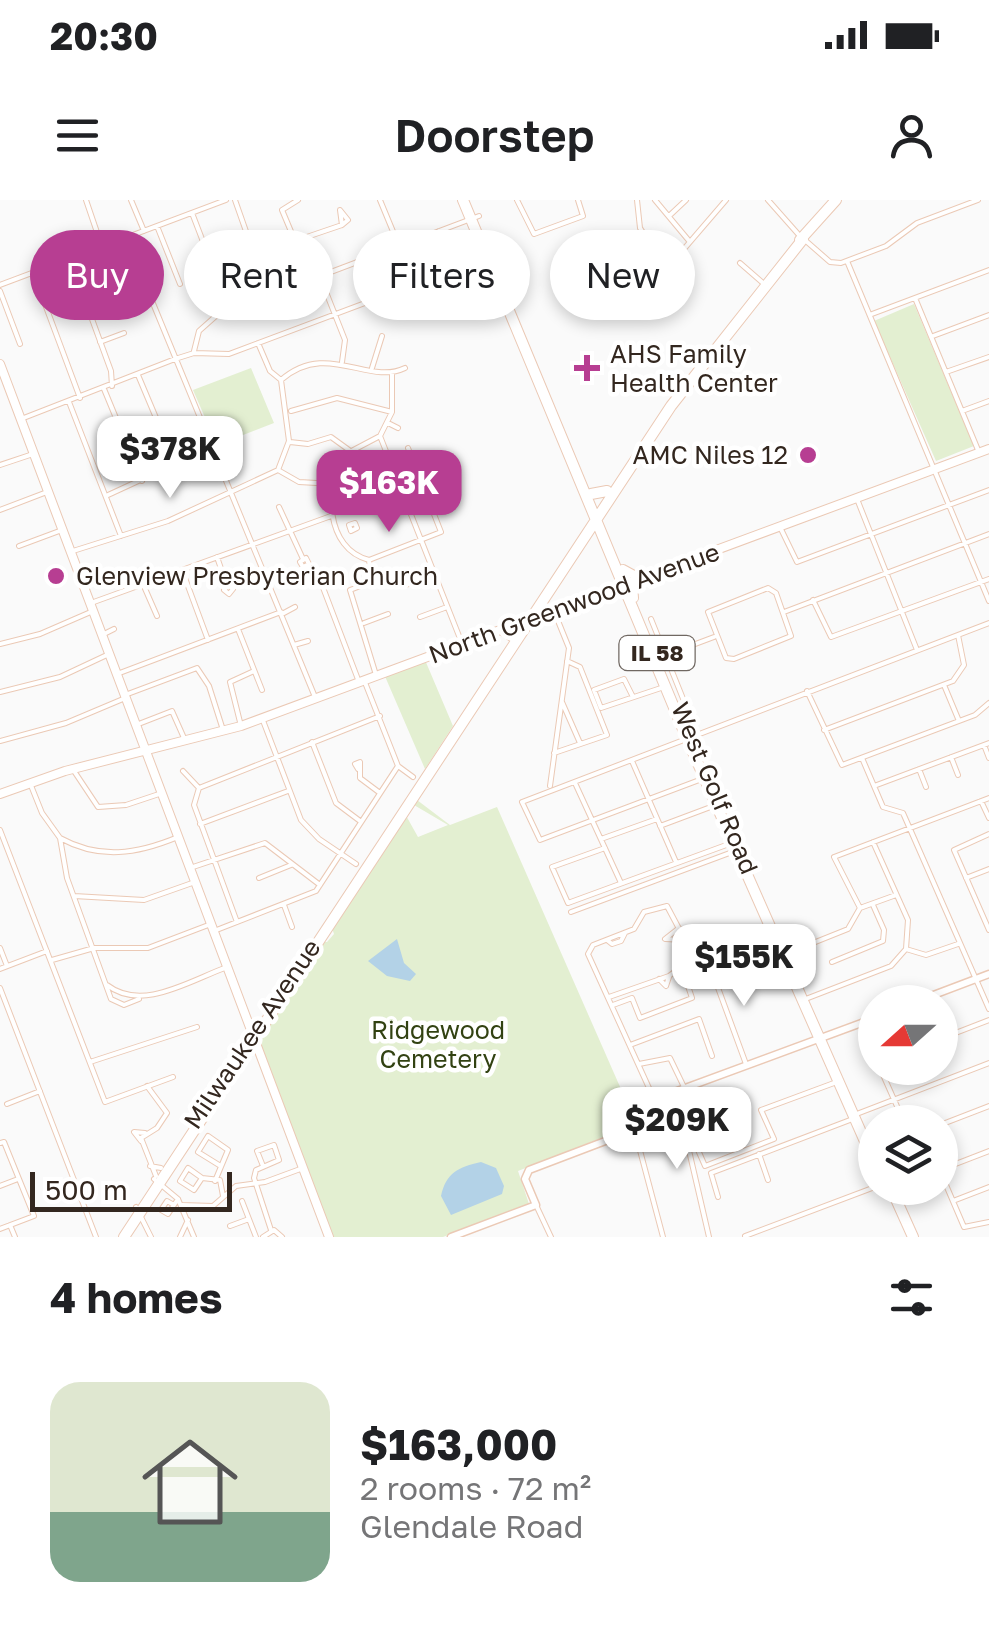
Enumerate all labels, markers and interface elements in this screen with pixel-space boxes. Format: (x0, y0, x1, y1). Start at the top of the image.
text: 20:30 (50, 13, 158, 58)
icon: menu (50, 108, 105, 163)
text: Doorstep (395, 108, 594, 162)
icon: person (884, 108, 939, 163)
chip: Buy (30, 230, 164, 320)
chip: Rent (184, 230, 333, 320)
chip: Filters (353, 230, 530, 320)
chip: New (550, 230, 695, 320)
place label: AHS Family Health Center (610, 338, 778, 398)
marker: AHS Family Health Center (574, 355, 600, 381)
pin: $378K (100, 416, 240, 501)
text: $378K (119, 429, 221, 467)
place label: AMC Niles 12 (632, 439, 788, 470)
marker: AMC Niles 12 (797, 444, 819, 466)
pin: $163K (319, 450, 459, 535)
text: $163K (339, 463, 439, 501)
street label: North Greenwood Avenue (424, 535, 723, 670)
place label: Glenview Presbyterian Church (76, 560, 438, 591)
marker: Glenview Presbyterian Church (45, 565, 67, 587)
road number: IL 58 (620, 636, 694, 670)
street label: West Golf Road (665, 697, 766, 878)
pin: $155K (674, 924, 814, 1009)
street label: Milwaukee Avenue (177, 933, 327, 1134)
text: $155K (694, 937, 794, 975)
north arrow (858, 985, 958, 1085)
map controls (858, 985, 958, 1205)
park label: Ridgewood Cemetery (371, 1014, 505, 1074)
pin: $209K (607, 1087, 747, 1172)
text: $209K (624, 1100, 730, 1138)
button: layers (858, 1105, 958, 1205)
scale bar (30, 1167, 232, 1211)
text: 500 m (45, 1173, 128, 1206)
icon: filters (884, 1270, 939, 1325)
text: 4 homes (50, 1272, 222, 1322)
text: $163,000 (360, 1419, 557, 1469)
icon: home (130, 1422, 250, 1542)
text: 2 rooms · 72 m² (360, 1469, 591, 1507)
text: Glendale Road (360, 1507, 583, 1545)

